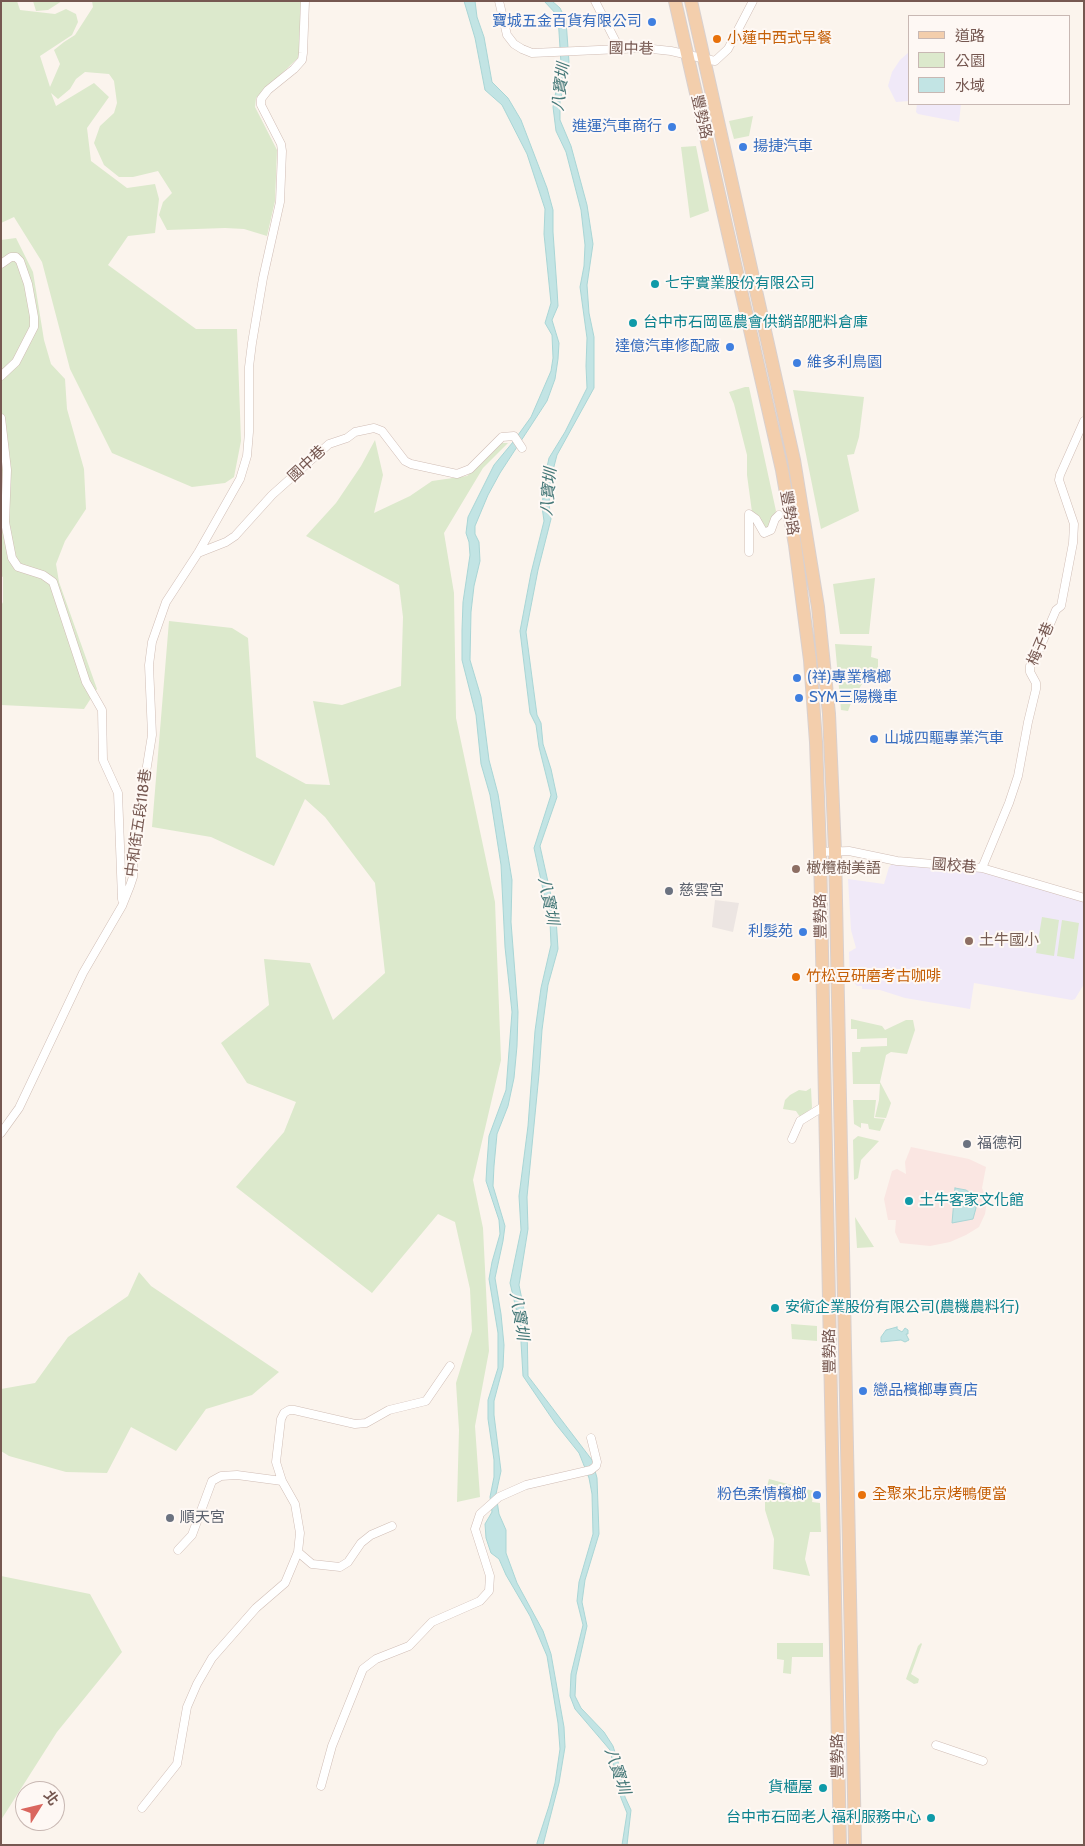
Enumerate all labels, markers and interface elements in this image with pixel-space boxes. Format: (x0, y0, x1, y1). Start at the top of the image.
place label: 寶城五金百貨有限公司 (492, 13, 642, 31)
legend (908, 15, 1070, 105)
marker: 寶城五金百貨有限公司 (646, 16, 658, 28)
text: 道路 (955, 27, 985, 45)
place label: 小蓮中西式早餐 (727, 30, 832, 48)
marker: 小蓮中西式早餐 (711, 33, 723, 45)
street label: 國中巷 (608, 40, 654, 58)
text: 公園 (955, 52, 985, 70)
water label: 八寶圳 (549, 62, 573, 112)
text: 水域 (955, 77, 985, 95)
street label: 豐勢路 (687, 93, 715, 141)
place label: 進運汽車商行 (572, 118, 662, 136)
marker: 進運汽車商行 (666, 121, 678, 133)
place label: 揚捷汽車 (753, 138, 813, 156)
marker: 揚捷汽車 (737, 141, 749, 153)
place label: 七宇實業股份有限公司 (665, 275, 815, 293)
marker: 七宇實業股份有限公司 (649, 278, 661, 290)
place label: 台中市石岡區農會供銷部肥料倉庫 (643, 314, 868, 332)
marker: 台中市石岡區農會供銷部肥料倉庫 (627, 317, 639, 329)
place label: 達億汽車修配廠 (615, 338, 720, 356)
marker: 達億汽車修配廠 (724, 341, 736, 353)
place label: 維多利鳥園 (807, 354, 882, 372)
marker: 維多利鳥園 (791, 357, 803, 369)
street label: 國中巷 (284, 442, 330, 486)
water label: 八寶圳 (537, 467, 561, 517)
street label: 豐勢路 (776, 489, 802, 537)
street label: 梅子巷 (1024, 620, 1058, 668)
place label: (祥)專業檳榔 (807, 669, 891, 687)
marker: (祥)專業檳榔 (791, 672, 803, 684)
place label: SYM三陽機車 (809, 689, 898, 707)
marker: SYM三陽機車 (793, 692, 805, 704)
place label: 山城四驅專業汽車 (884, 730, 1004, 748)
marker: 山城四驅專業汽車 (868, 733, 880, 745)
street label: 中和街五段118巷 (123, 768, 155, 878)
street label: 國校巷 (931, 855, 977, 877)
place label: 橄欖樹美語 (806, 860, 881, 878)
marker: 橄欖樹美語 (790, 863, 802, 875)
water label: 八寶圳 (534, 876, 562, 926)
place label: 慈雲宮 (679, 882, 724, 900)
marker: 慈雲宮 (663, 885, 675, 897)
street label: 豐勢路 (812, 893, 830, 939)
place label: 利髮苑 (748, 923, 793, 941)
marker: 利髮苑 (797, 926, 809, 938)
place label: 土牛國小 (979, 932, 1039, 950)
marker: 土牛國小 (963, 935, 975, 947)
place label: 竹松豆研磨考古咖啡 (806, 968, 941, 986)
marker: 竹松豆研磨考古咖啡 (790, 971, 802, 983)
place label: 福德祠 (977, 1135, 1022, 1153)
marker: 福德祠 (961, 1138, 973, 1150)
place label: 土牛客家文化館 (919, 1192, 1024, 1210)
marker: 土牛客家文化館 (903, 1195, 915, 1207)
water label: 八寶圳 (506, 1291, 532, 1341)
place label: 安術企業股份有限公司(農機農料行) (785, 1299, 1019, 1317)
marker: 安術企業股份有限公司(農機農料行) (769, 1302, 781, 1314)
street label: 豐勢路 (821, 1328, 839, 1374)
place label: 戀品檳榔專賣店 (873, 1382, 978, 1400)
marker: 戀品檳榔專賣店 (857, 1385, 869, 1397)
place label: 粉色柔情檳榔 (717, 1486, 807, 1504)
place label: 全聚來北京烤鴨便當 (872, 1486, 1007, 1504)
marker: 粉色柔情檳榔 (811, 1489, 823, 1501)
marker: 全聚來北京烤鴨便當 (856, 1489, 868, 1501)
place label: 順天宮 (180, 1509, 225, 1527)
marker: 順天宮 (164, 1512, 176, 1524)
street label: 豐勢路 (829, 1733, 847, 1779)
water label: 八寶圳 (600, 1745, 634, 1797)
place label: 貨櫃屋 (768, 1779, 813, 1797)
north arrow (15, 1781, 65, 1831)
marker: 貨櫃屋 (817, 1782, 829, 1794)
text: 北 (40, 1787, 63, 1809)
place label: 台中市石岡老人福利服務中心 (726, 1809, 921, 1827)
marker: 台中市石岡老人福利服務中心 (925, 1812, 937, 1824)

